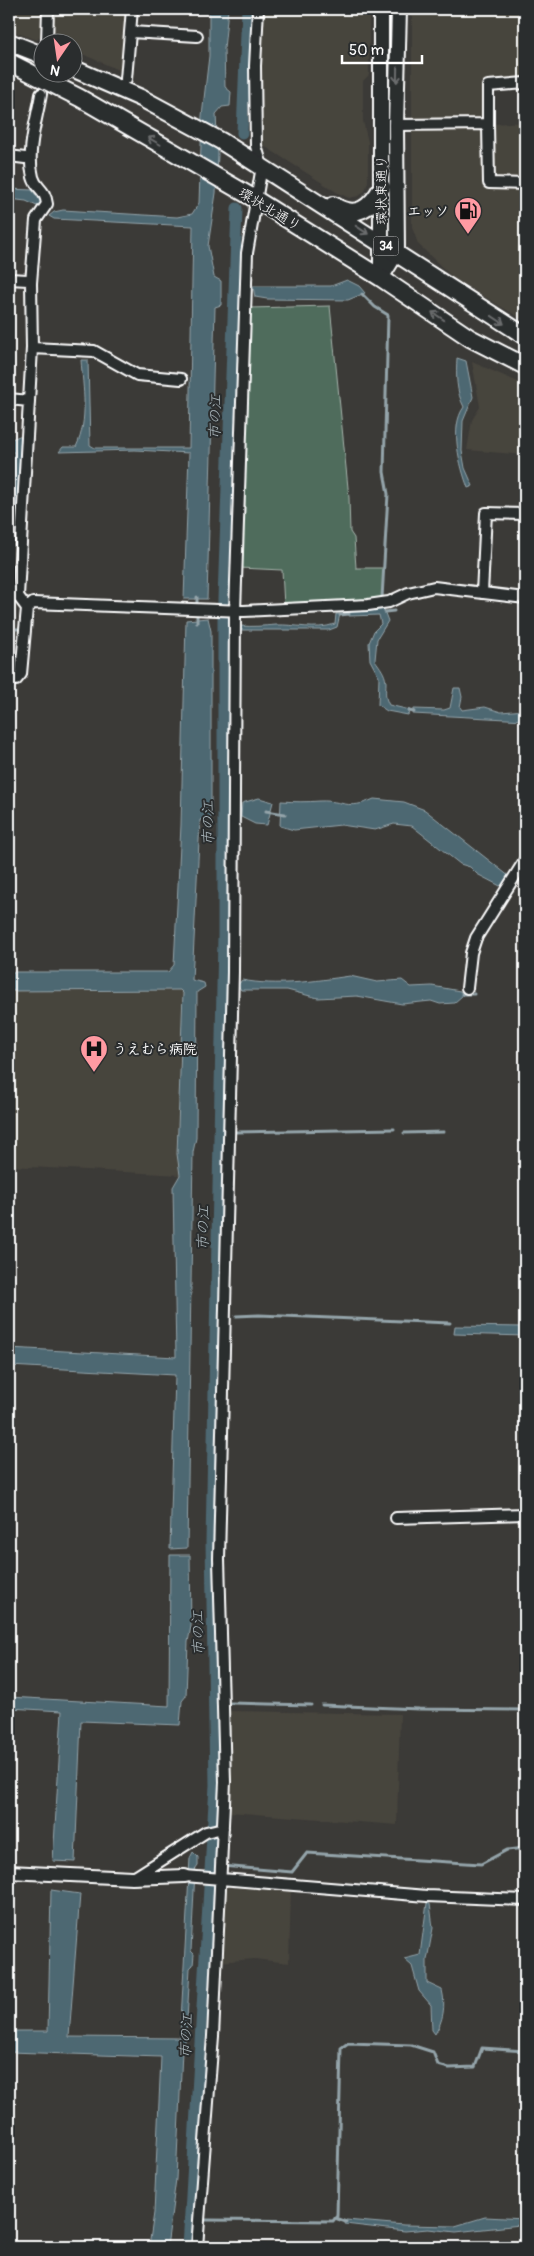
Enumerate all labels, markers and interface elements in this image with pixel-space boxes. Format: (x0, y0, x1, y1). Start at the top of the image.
north arrow (32, 32, 82, 82)
scale bar (342, 32, 422, 64)
text: 50 m (349, 41, 384, 60)
text: N (49, 61, 62, 80)
one-way arrow (392, 66, 402, 83)
one-way arrow (148, 135, 162, 145)
street label: 環状東通り (373, 155, 390, 225)
street label: 環状北通り (235, 184, 304, 235)
fuel station icon: エッソ (453, 196, 483, 235)
place label: エッソ (407, 203, 449, 220)
one-way arrow (355, 225, 369, 236)
road number: 34 (374, 237, 398, 256)
one-way arrow (431, 311, 445, 321)
one-way arrow (490, 315, 504, 325)
water label: 市の江 (205, 393, 226, 440)
water label: 市の江 (199, 800, 218, 846)
hospital icon: うえむら病院 (79, 1034, 109, 1073)
place label: うえむら病院 (113, 1041, 197, 1058)
water label: 市の江 (194, 1204, 213, 1251)
water label: 市の江 (189, 1609, 208, 1656)
water label: 市の江 (176, 2012, 197, 2059)

